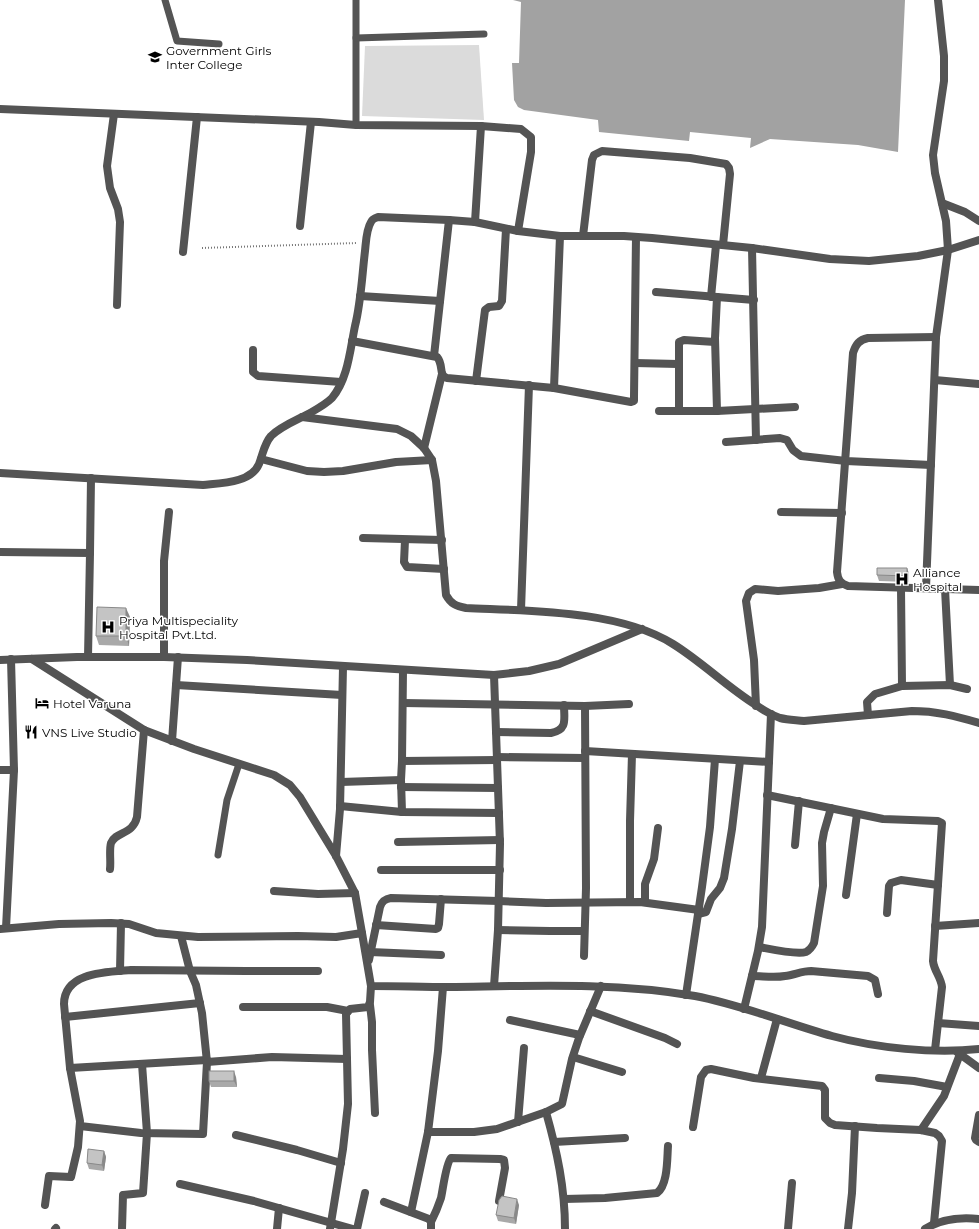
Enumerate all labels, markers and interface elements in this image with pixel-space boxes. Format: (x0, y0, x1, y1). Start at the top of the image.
place label: Government Girls Inter College (166, 43, 272, 72)
school or university icon: Government Girls Inter College (147, 49, 163, 65)
place label: Alliance Hospital (913, 565, 962, 594)
hospital icon: Alliance Hospital (894, 571, 910, 587)
place label: Priya Multispeciality Hospital Pvt.Ltd. (119, 613, 238, 642)
hospital icon: Priya Multispeciality Hospital Pvt.Ltd. (100, 619, 116, 635)
hotel icon: Hotel Varuna (34, 695, 50, 711)
place label: Hotel Varuna (53, 696, 131, 711)
restaurant icon: VNS Live Studio (23, 724, 39, 740)
place label: VNS Live Studio (42, 725, 137, 740)

